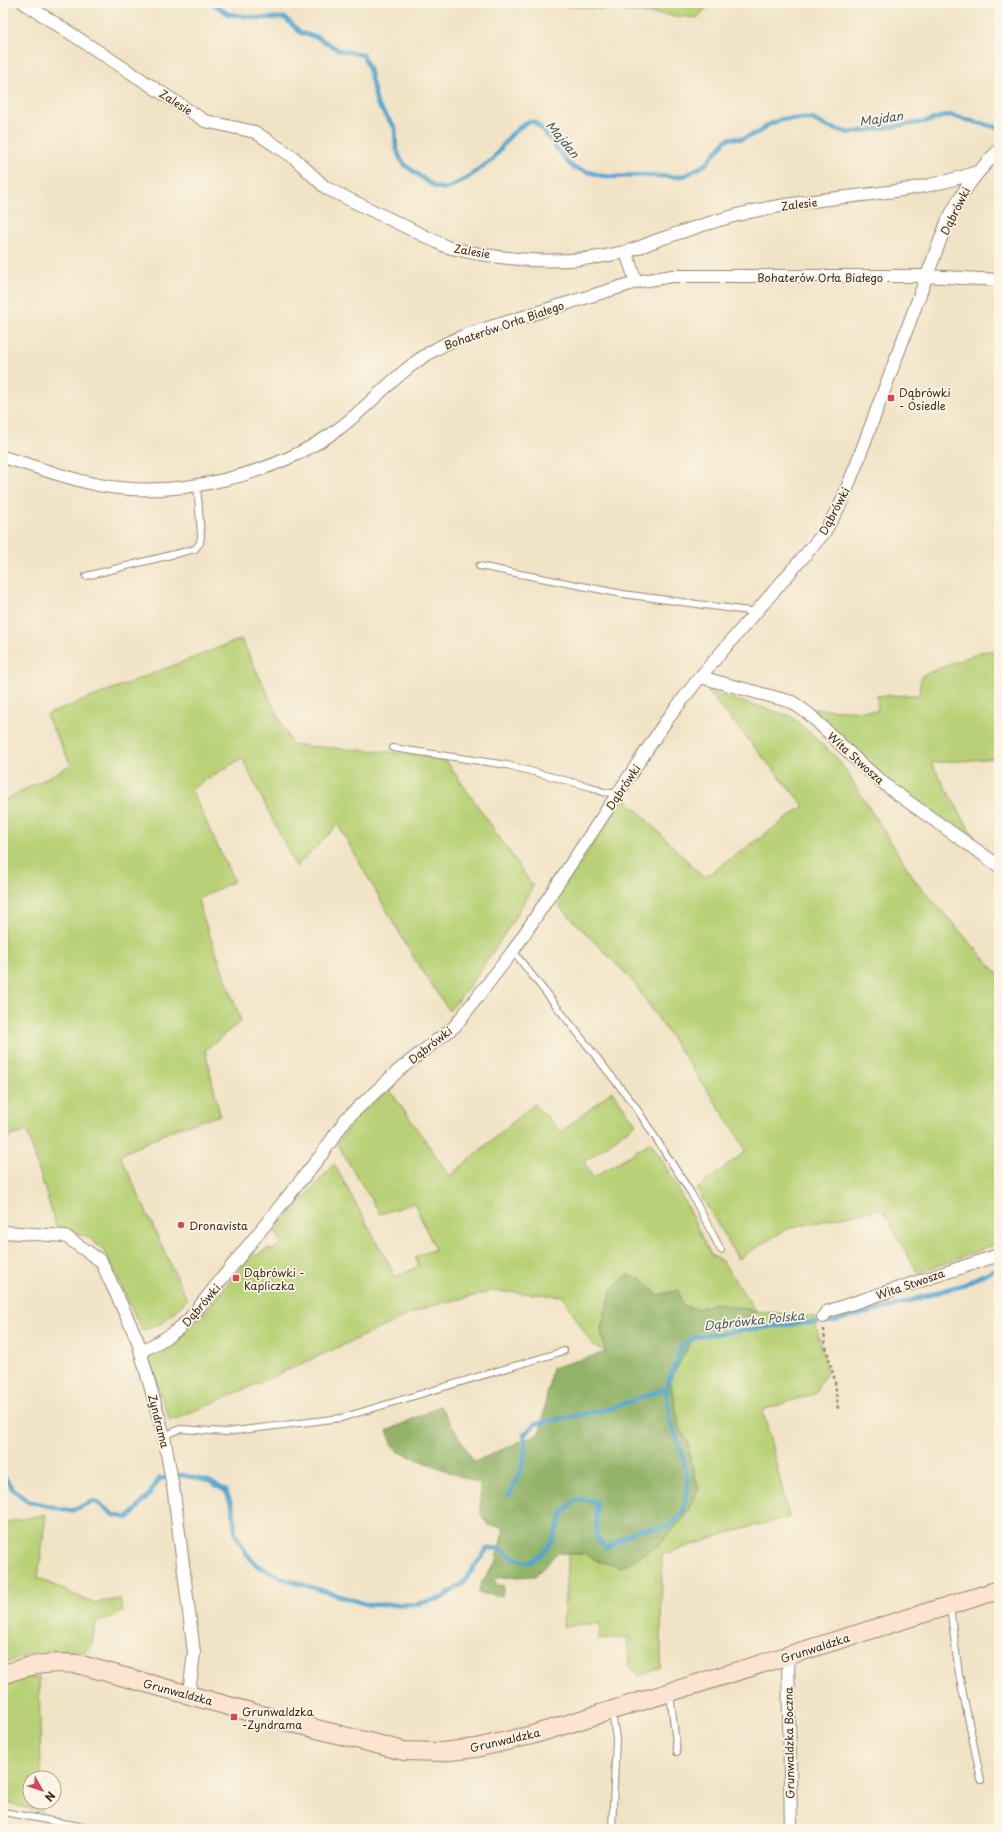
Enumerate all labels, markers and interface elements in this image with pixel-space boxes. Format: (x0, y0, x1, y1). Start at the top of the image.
street label: Zalesie (156, 85, 196, 119)
water label: Majdan (858, 106, 905, 130)
water label: Majdan (542, 116, 584, 162)
street label: Dąbrówki (936, 184, 974, 238)
street label: Zalesie (780, 193, 818, 215)
street label: Zalesie (452, 239, 492, 263)
street label: Bohaterów Orła Białego (757, 269, 883, 286)
street label: Bohaterów Orła Białego (442, 296, 566, 354)
place label: Dąbrówki - Osiedle (899, 384, 951, 414)
marker: Dąbrówki - Osiedle (886, 393, 896, 403)
street label: Dąbrówki (814, 484, 854, 538)
street label: Wita Stwosza (824, 728, 888, 788)
street label: Dąbrówki (602, 761, 644, 813)
street label: Dąbrówki (404, 1022, 456, 1068)
place label: Dronavista (189, 1217, 248, 1234)
marker: Dronavista (176, 1220, 186, 1230)
place label: Dąbrówki - Kapliczka (244, 1264, 305, 1294)
street label: Wita Stwosza (874, 1264, 947, 1304)
marker: Dąbrówki - Kapliczka (231, 1273, 241, 1283)
street label: Dąbrówki (178, 1280, 224, 1330)
water label: Dąbrówka Polska (703, 1306, 806, 1334)
street label: Zyndrama (144, 1392, 174, 1450)
street label: Grunwaldzka (778, 1629, 852, 1667)
street label: Grunwaldzka (141, 1675, 215, 1710)
street label: Grunwaldzka Boczna (780, 1687, 798, 1799)
place label: Grunwaldzka -Zyndrama (242, 1703, 314, 1733)
marker: Grunwaldzka -Zyndrama (229, 1712, 239, 1722)
street label: Grunwaldzka (468, 1724, 542, 1756)
north arrow (22, 1770, 62, 1810)
text: N (41, 1788, 60, 1806)

